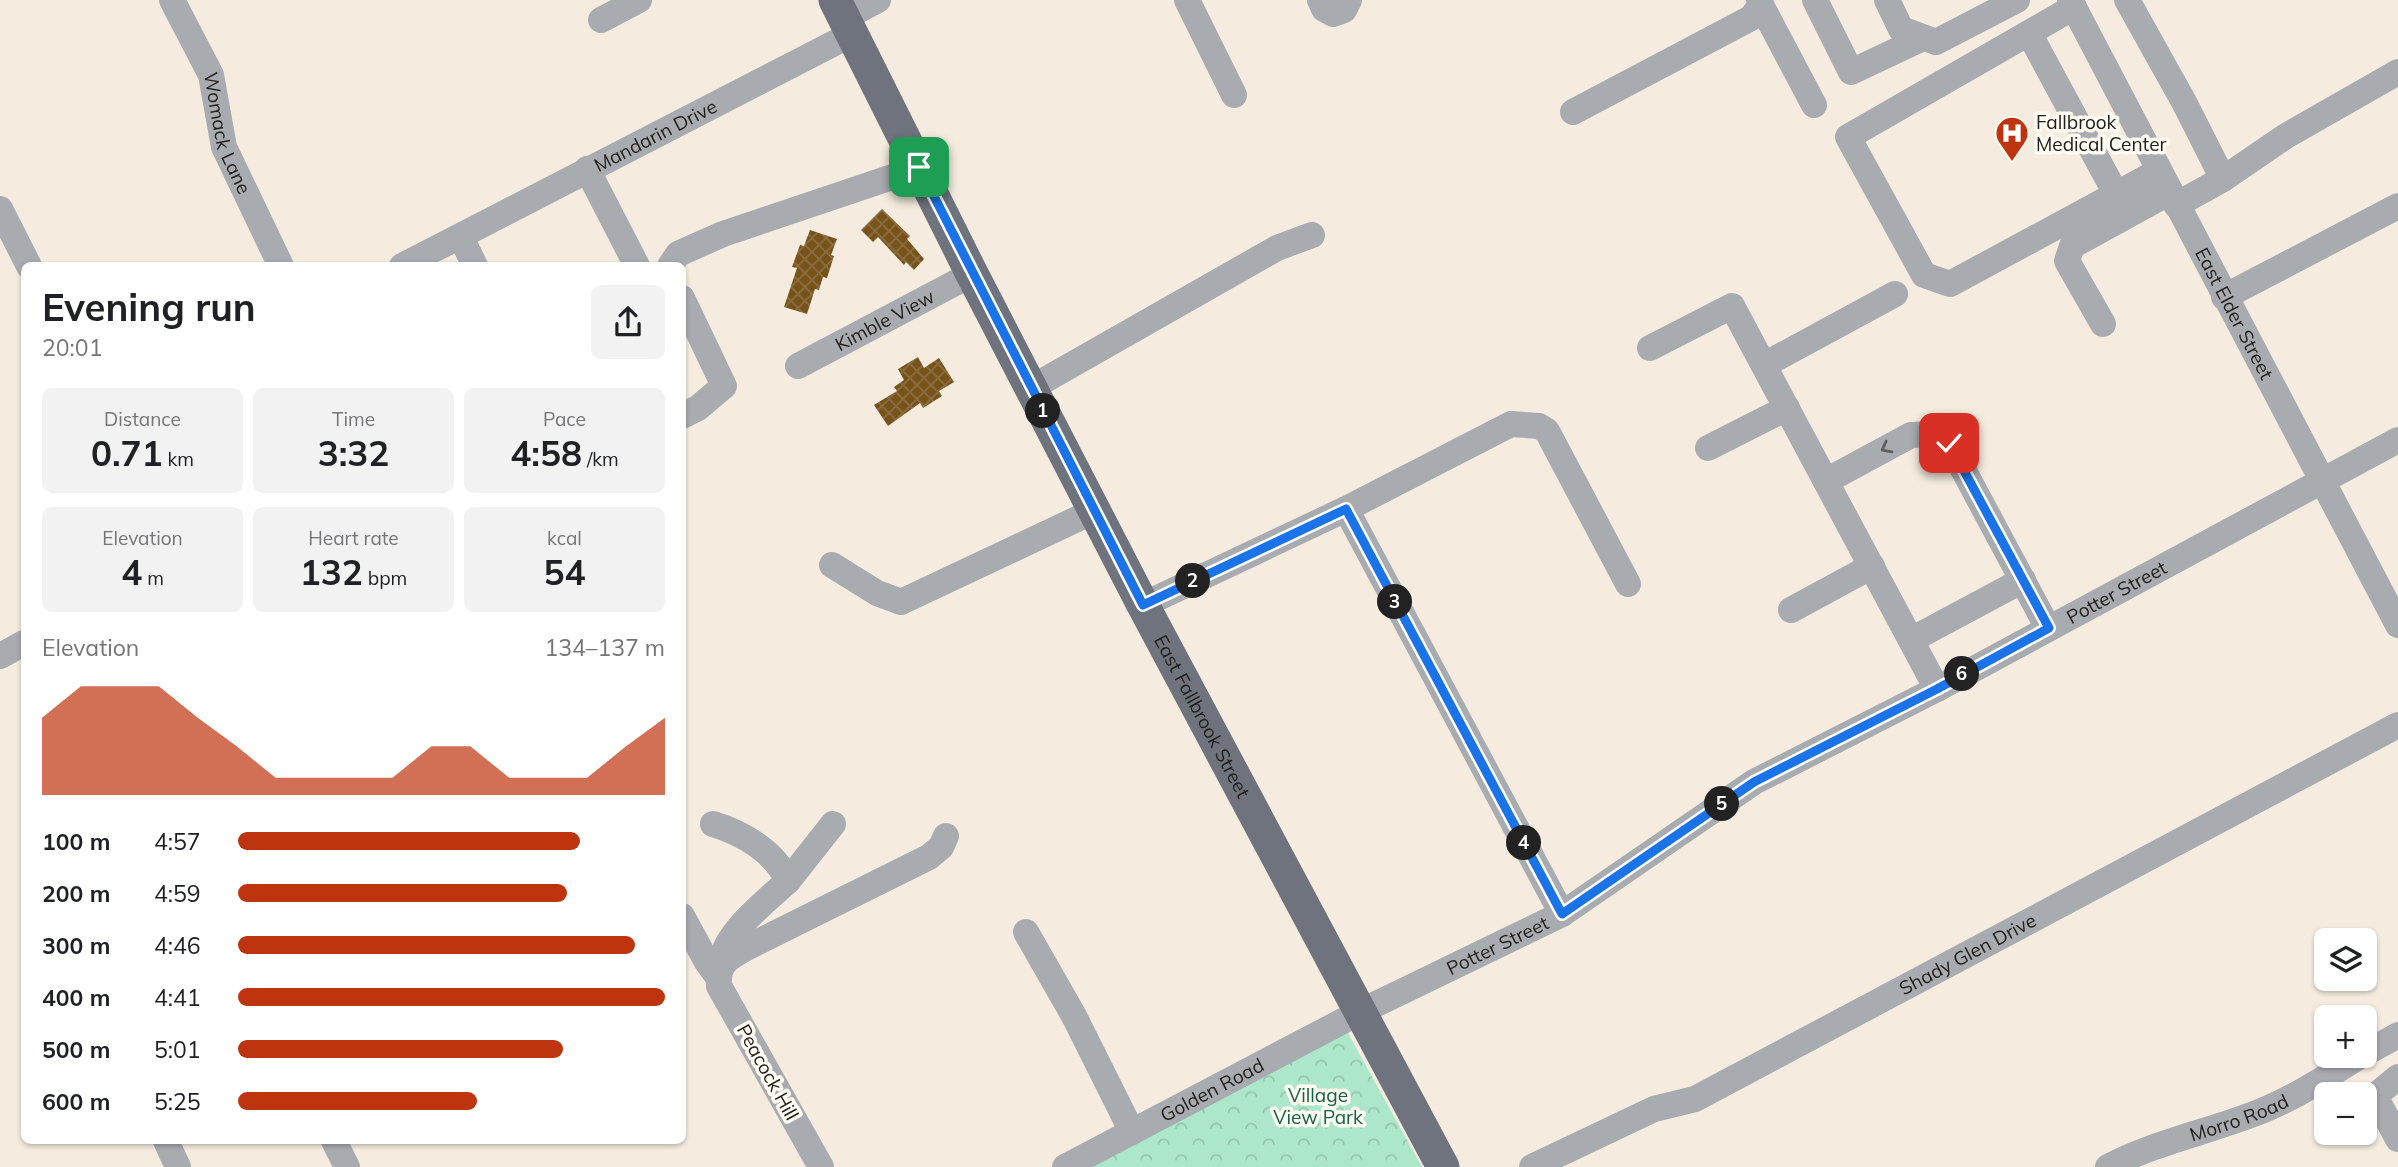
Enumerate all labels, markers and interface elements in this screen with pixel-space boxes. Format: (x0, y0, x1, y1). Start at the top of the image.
street label: Womack Lane (199, 70, 257, 198)
street label: Mandarin Drive (590, 94, 721, 177)
place label: Fallbrook Medical Center (2036, 110, 2166, 156)
hospital icon: Fallbrook Medical Center (1993, 114, 2031, 163)
pin (889, 137, 949, 197)
icon: arrive (900, 148, 938, 186)
street label: East Elder Street (2190, 244, 2279, 384)
text: Evening run (42, 283, 256, 331)
street label: Kimble View (831, 284, 938, 356)
button: share (591, 285, 665, 359)
text: 20:01 (42, 333, 102, 362)
pin: 1 (1026, 394, 1060, 428)
text: 1 (1037, 398, 1048, 422)
text: Distance (104, 407, 181, 431)
text: Time (332, 407, 375, 431)
text: Pace (543, 407, 586, 431)
pin (1919, 413, 1979, 473)
icon: check (1930, 424, 1968, 462)
text: 0.71 (91, 431, 163, 475)
text: 3:32 (318, 431, 389, 475)
text: 4:58 (510, 431, 582, 475)
one-way arrow (1881, 440, 1894, 453)
text: km (163, 447, 194, 471)
text: /km (582, 447, 619, 471)
text: Elevation (102, 526, 183, 550)
text: Heart rate (308, 526, 399, 550)
text: kcal (547, 526, 582, 550)
text: 4 (121, 550, 142, 594)
text: 132 (300, 550, 363, 594)
text: 54 (543, 550, 586, 594)
street label: Potter Street (2062, 555, 2171, 629)
pin: 2 (1176, 564, 1210, 598)
text: m (142, 566, 164, 590)
text: bpm (363, 566, 407, 590)
text: 2 (1187, 568, 1198, 592)
pin: 3 (1378, 584, 1412, 620)
text: 3 (1389, 589, 1400, 613)
street label: East Fallbrook Street (1149, 631, 1256, 802)
text: Elevation (42, 633, 139, 662)
text: 134–137 m (544, 633, 665, 662)
pin: 6 (1944, 656, 1980, 692)
text: 6 (1956, 661, 1967, 685)
pin: 5 (1704, 786, 1740, 822)
text: 5 (1716, 791, 1727, 815)
pin: 4 (1506, 826, 1542, 860)
text: 100 m (42, 827, 110, 856)
text: 4:57 (154, 827, 201, 856)
text: 4 (1518, 830, 1529, 854)
text: 200 m (42, 879, 110, 908)
text: 4:59 (154, 879, 201, 908)
street label: Shady Glen Drive (1895, 908, 2040, 1000)
street label: Potter Street (1442, 910, 1553, 980)
map controls (2314, 928, 2377, 1145)
button: layers (2314, 928, 2377, 991)
text: 300 m (42, 931, 110, 960)
text: 4:46 (154, 931, 201, 960)
text: 400 m (42, 983, 110, 1012)
text: 4:41 (154, 983, 201, 1012)
button: + (2314, 1005, 2377, 1068)
street label: Peacock Hill (732, 1020, 804, 1124)
text: 500 m (42, 1035, 110, 1064)
text: 5:01 (154, 1035, 201, 1064)
street label: Golden Road (1156, 1053, 1268, 1127)
button: − (2314, 1082, 2377, 1145)
park label: Village View Park (1273, 1083, 1363, 1129)
text: 600 m (42, 1087, 110, 1116)
text: 5:25 (154, 1087, 201, 1116)
street label: Morro Road (2187, 1089, 2292, 1147)

